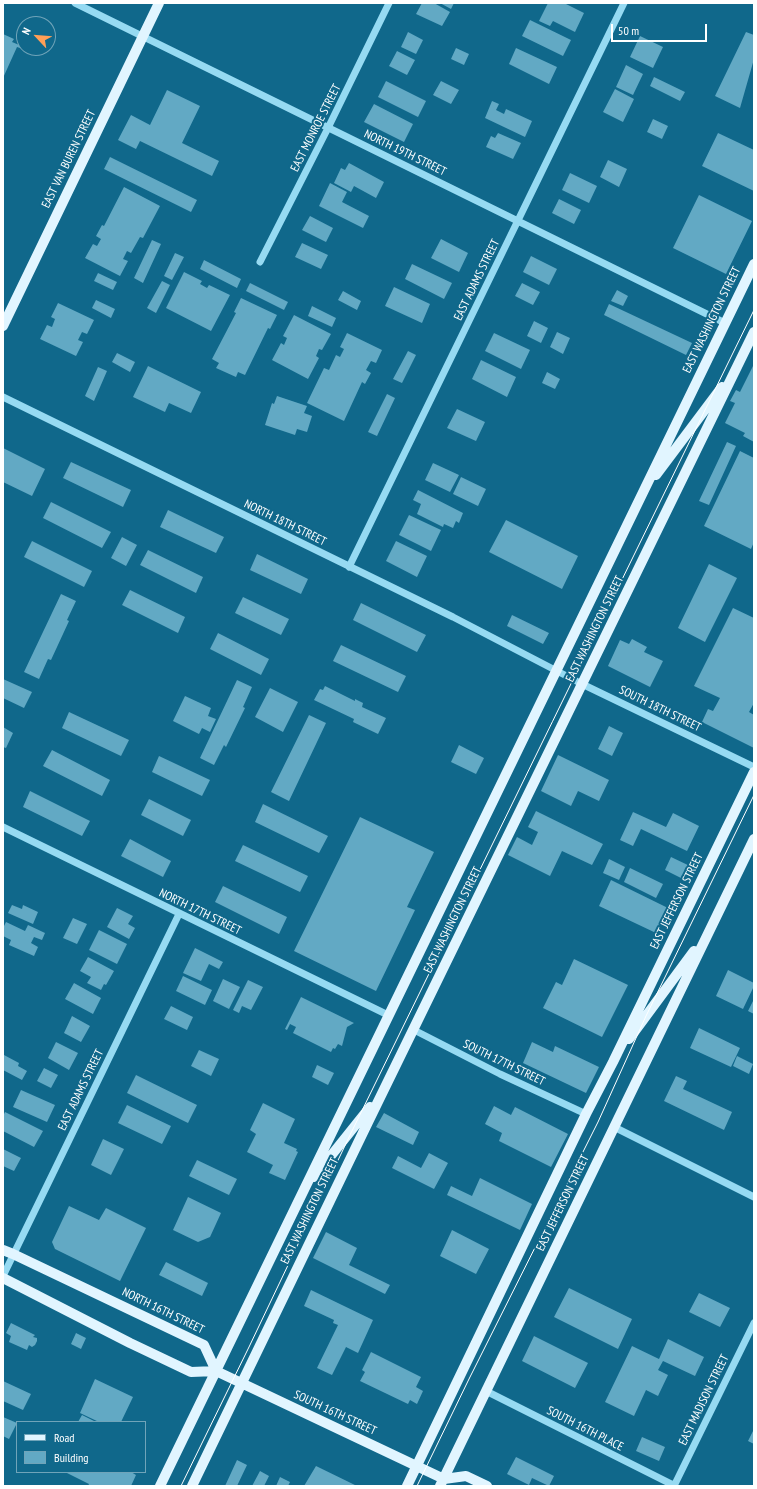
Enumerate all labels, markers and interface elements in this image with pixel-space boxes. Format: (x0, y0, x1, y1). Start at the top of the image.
north arrow (16, 16, 56, 56)
scale bar (613, 16, 709, 42)
text: 50 m (618, 23, 639, 38)
text: N (19, 25, 34, 37)
street label: EAST MONROE STREET (288, 82, 344, 174)
street label: EAST VAN BUREN STREET (39, 108, 99, 210)
street label: NORTH 19TH STREET (362, 127, 448, 179)
street label: EAST ADAMS STREET (451, 237, 503, 323)
street label: EAST WASHINGTON STREET (680, 265, 744, 375)
street label: NORTH 18TH STREET (242, 497, 328, 549)
street label: EAST WASHINGTON STREET (563, 574, 627, 684)
street label: SOUTH 18TH STREET (617, 683, 703, 735)
street label: EAST JEFFERSON STREET (647, 850, 707, 952)
street label: EAST WASHINGTON STREET (421, 865, 485, 975)
street label: NORTH 17TH STREET (157, 886, 243, 938)
street label: SOUTH 17TH STREET (461, 1037, 547, 1089)
street label: EAST ADAMS STREET (55, 1047, 107, 1133)
street label: EAST JEFFERSON STREET (533, 1152, 593, 1254)
street label: EAST WASHINGTON STREET (278, 1156, 342, 1266)
street label: NORTH 16TH STREET (120, 1285, 206, 1337)
street label: EAST MADISON STREET (676, 1352, 732, 1448)
street label: SOUTH 16TH STREET (291, 1388, 379, 1438)
street label: SOUTH 16TH PLACE (544, 1404, 626, 1454)
legend (16, 1421, 146, 1473)
text: Road (54, 1430, 74, 1445)
text: Building (54, 1450, 89, 1465)

